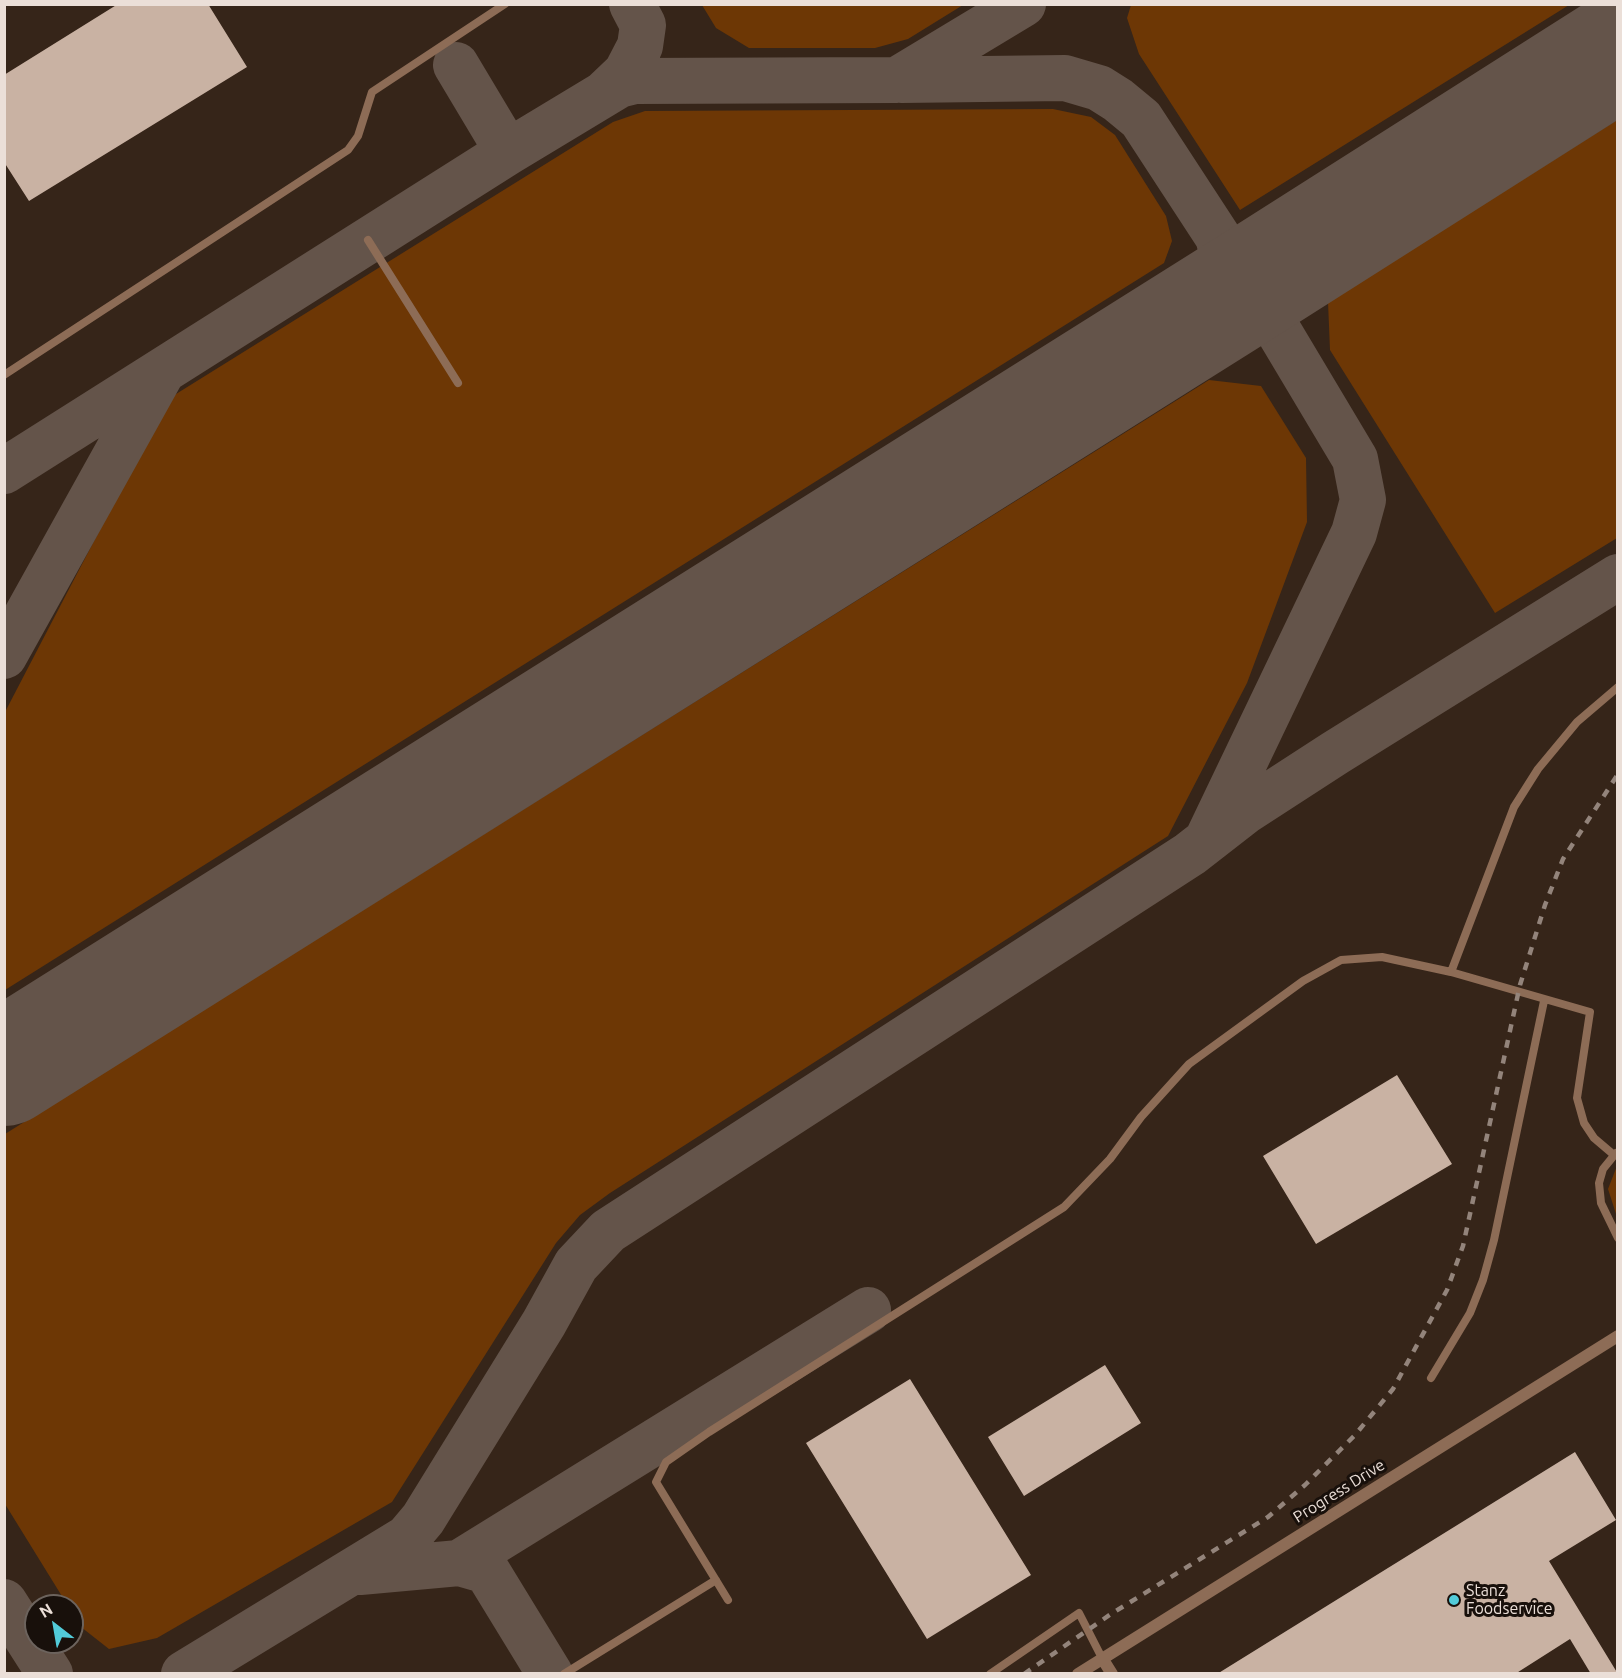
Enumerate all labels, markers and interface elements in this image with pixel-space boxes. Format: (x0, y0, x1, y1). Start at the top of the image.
street label: Progress Drive (1290, 1455, 1388, 1527)
place label: Stanz Foodservice (1466, 1581, 1553, 1619)
marker: Stanz Foodservice (1447, 1593, 1461, 1607)
north arrow (24, 1594, 84, 1654)
text: N (36, 1599, 56, 1621)

